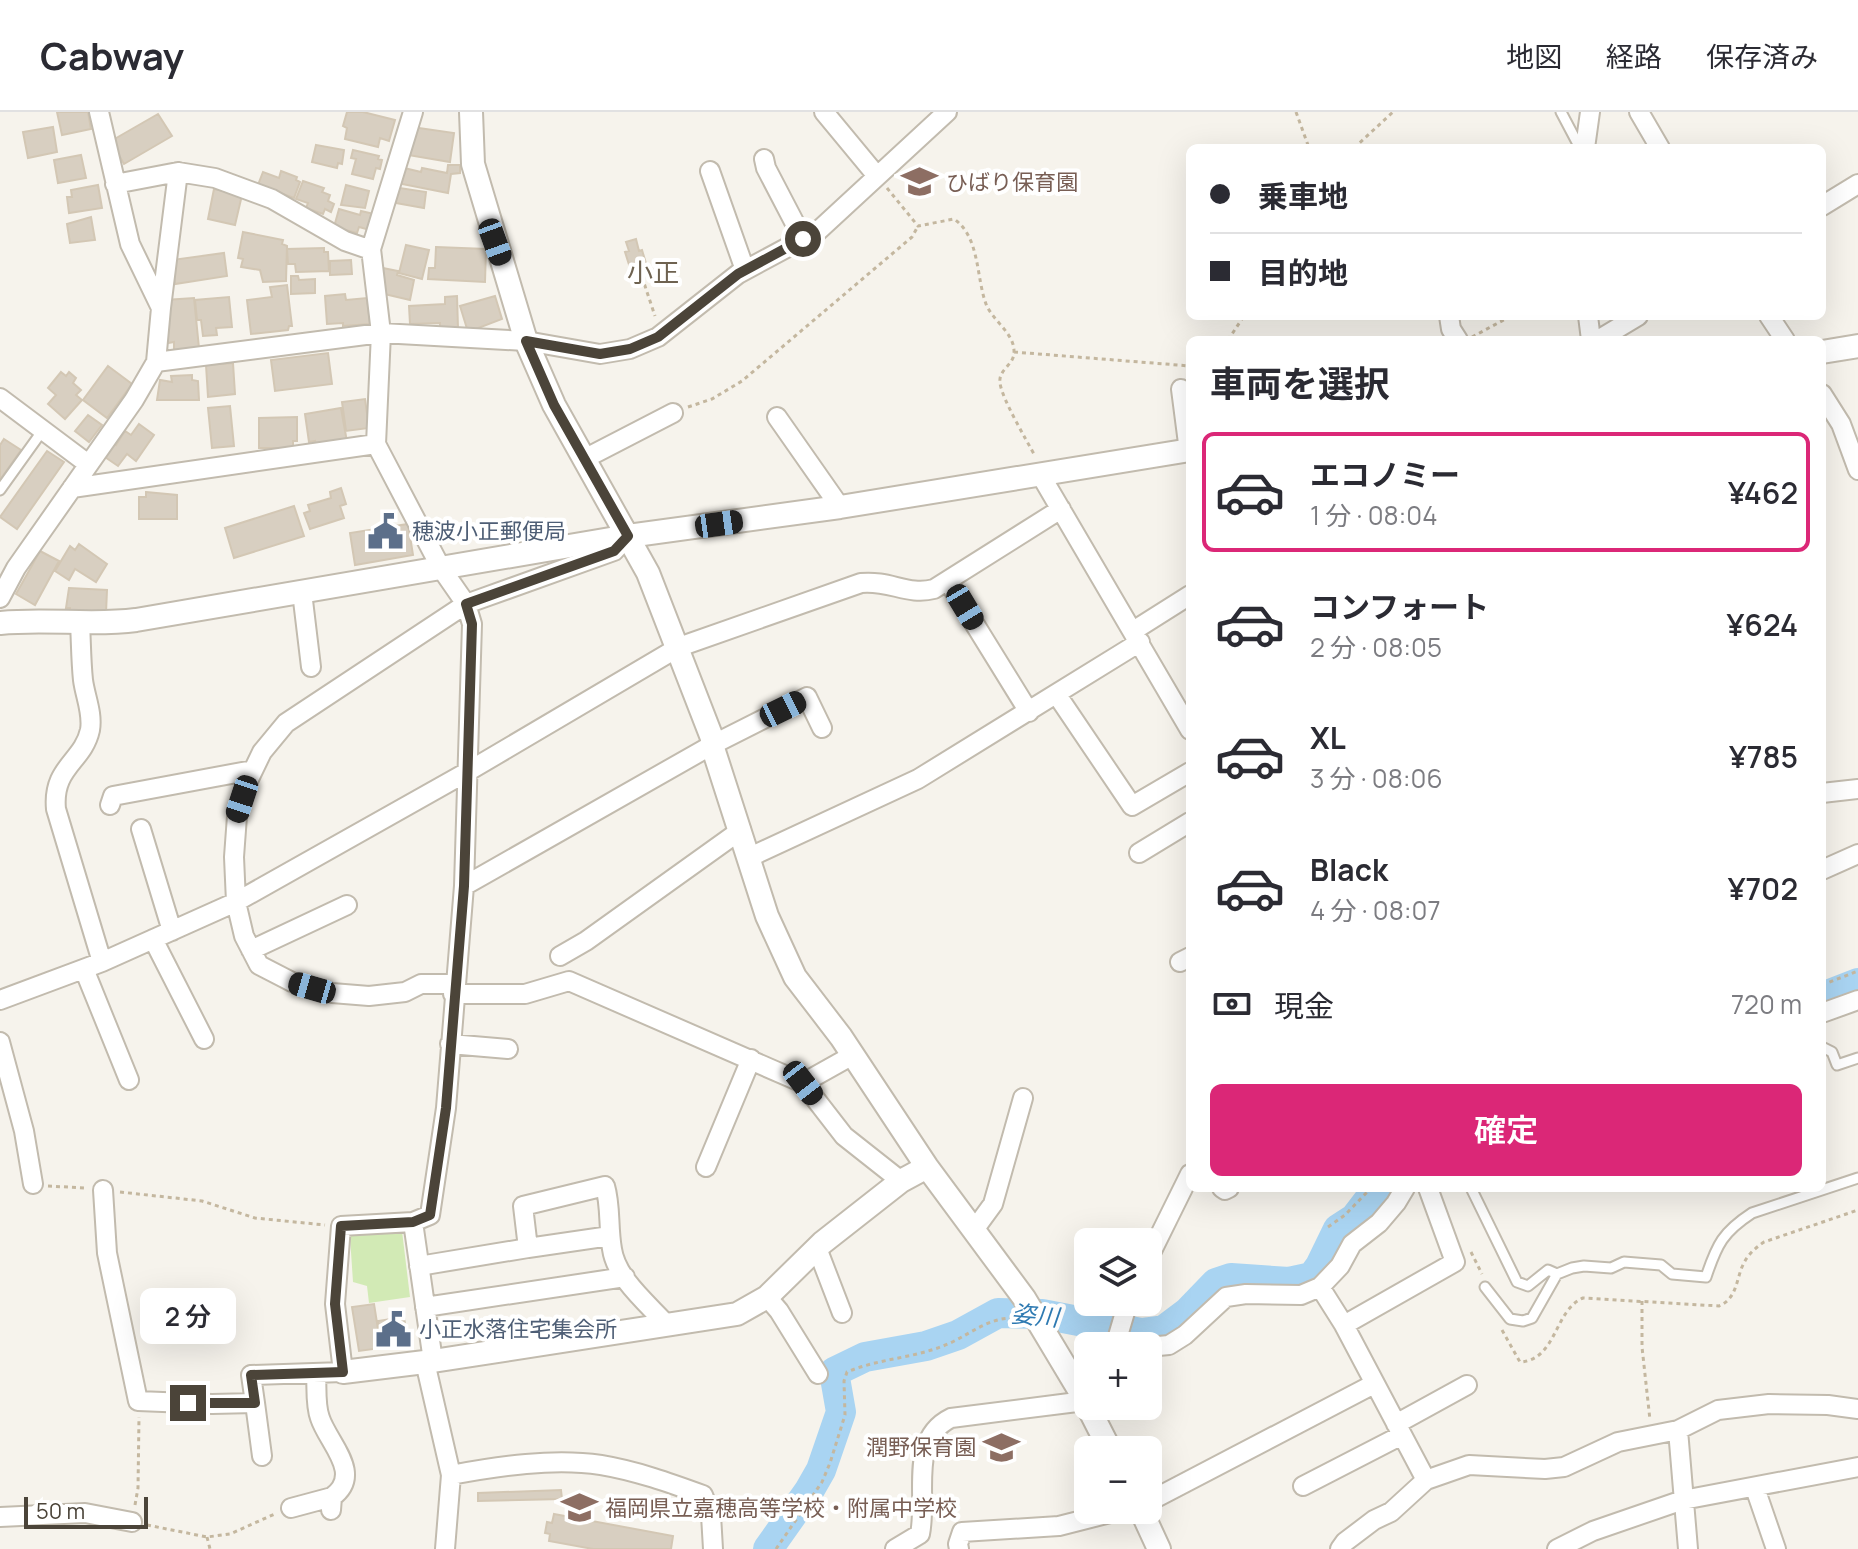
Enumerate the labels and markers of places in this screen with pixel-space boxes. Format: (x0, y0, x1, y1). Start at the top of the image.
school or university icon: ひばり保育園 (901, 163, 939, 201)
place label: ひばり保育園 (946, 167, 1078, 197)
public building icon: 穂波小正郵便局 (367, 512, 405, 550)
place label: 穂波小正郵便局 (412, 516, 566, 546)
public building icon: 小正水落住宅集会所 (374, 1310, 412, 1348)
place label: 小正水落住宅集会所 (419, 1314, 617, 1344)
school or university icon: 潤野保育園 (983, 1428, 1021, 1466)
place label: 潤野保育園 (866, 1432, 976, 1462)
school or university icon: 福岡県立嘉穂高等学校・附属中学校 (560, 1489, 598, 1527)
place label: 福岡県立嘉穂高等学校・附属中学校 (605, 1493, 957, 1523)

